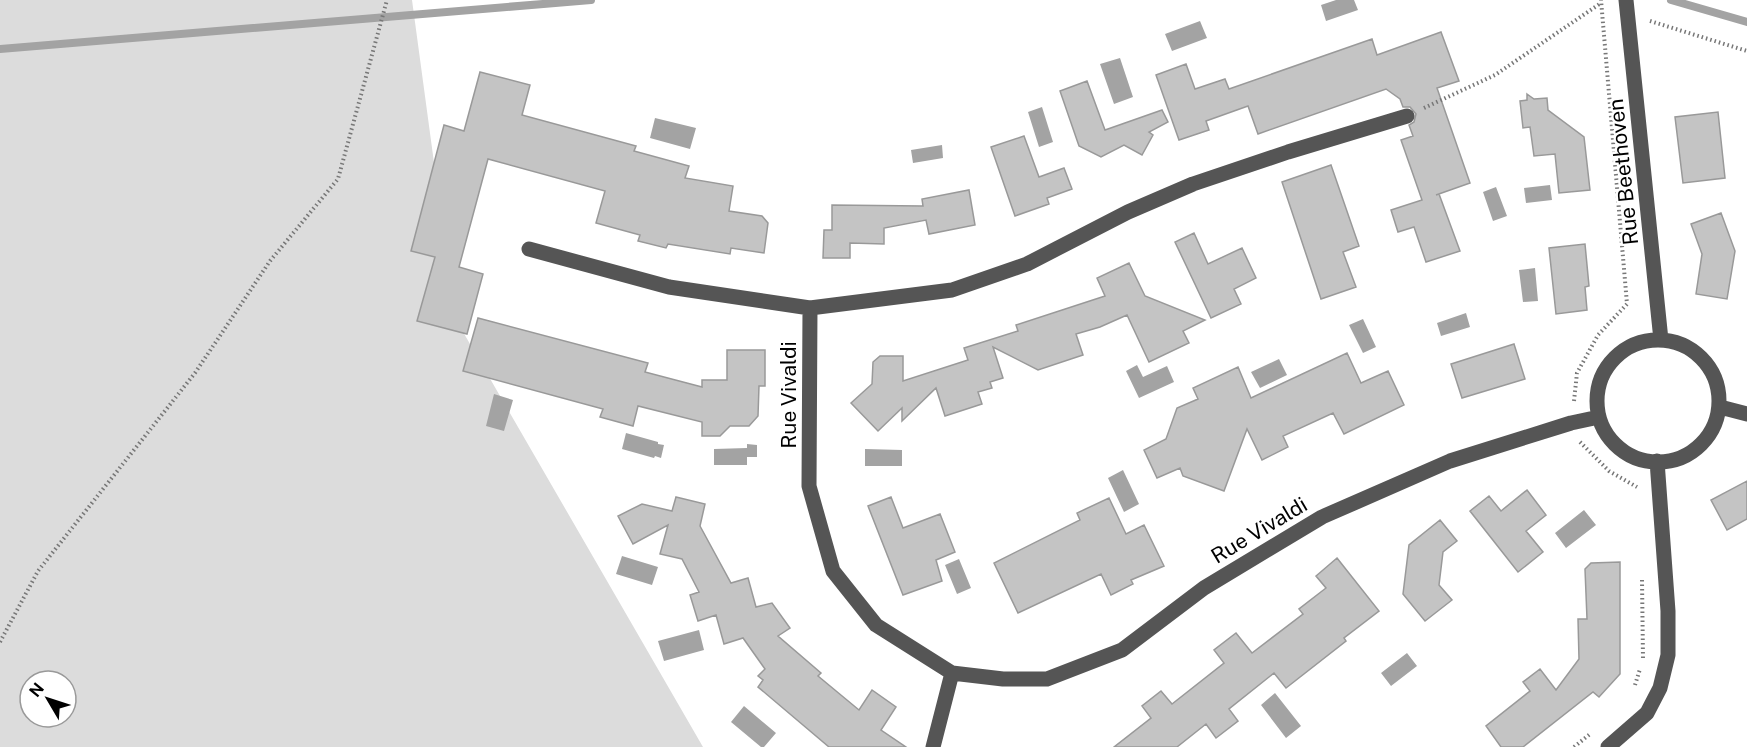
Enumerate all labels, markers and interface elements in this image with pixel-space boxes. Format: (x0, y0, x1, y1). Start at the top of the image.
street label: Rue Beethoven (1603, 98, 1643, 246)
street label: Rue Vivaldi (776, 341, 801, 449)
street label: Rue Vivaldi (1206, 492, 1312, 568)
north arrow (18, 669, 78, 729)
text: N (25, 679, 48, 701)

